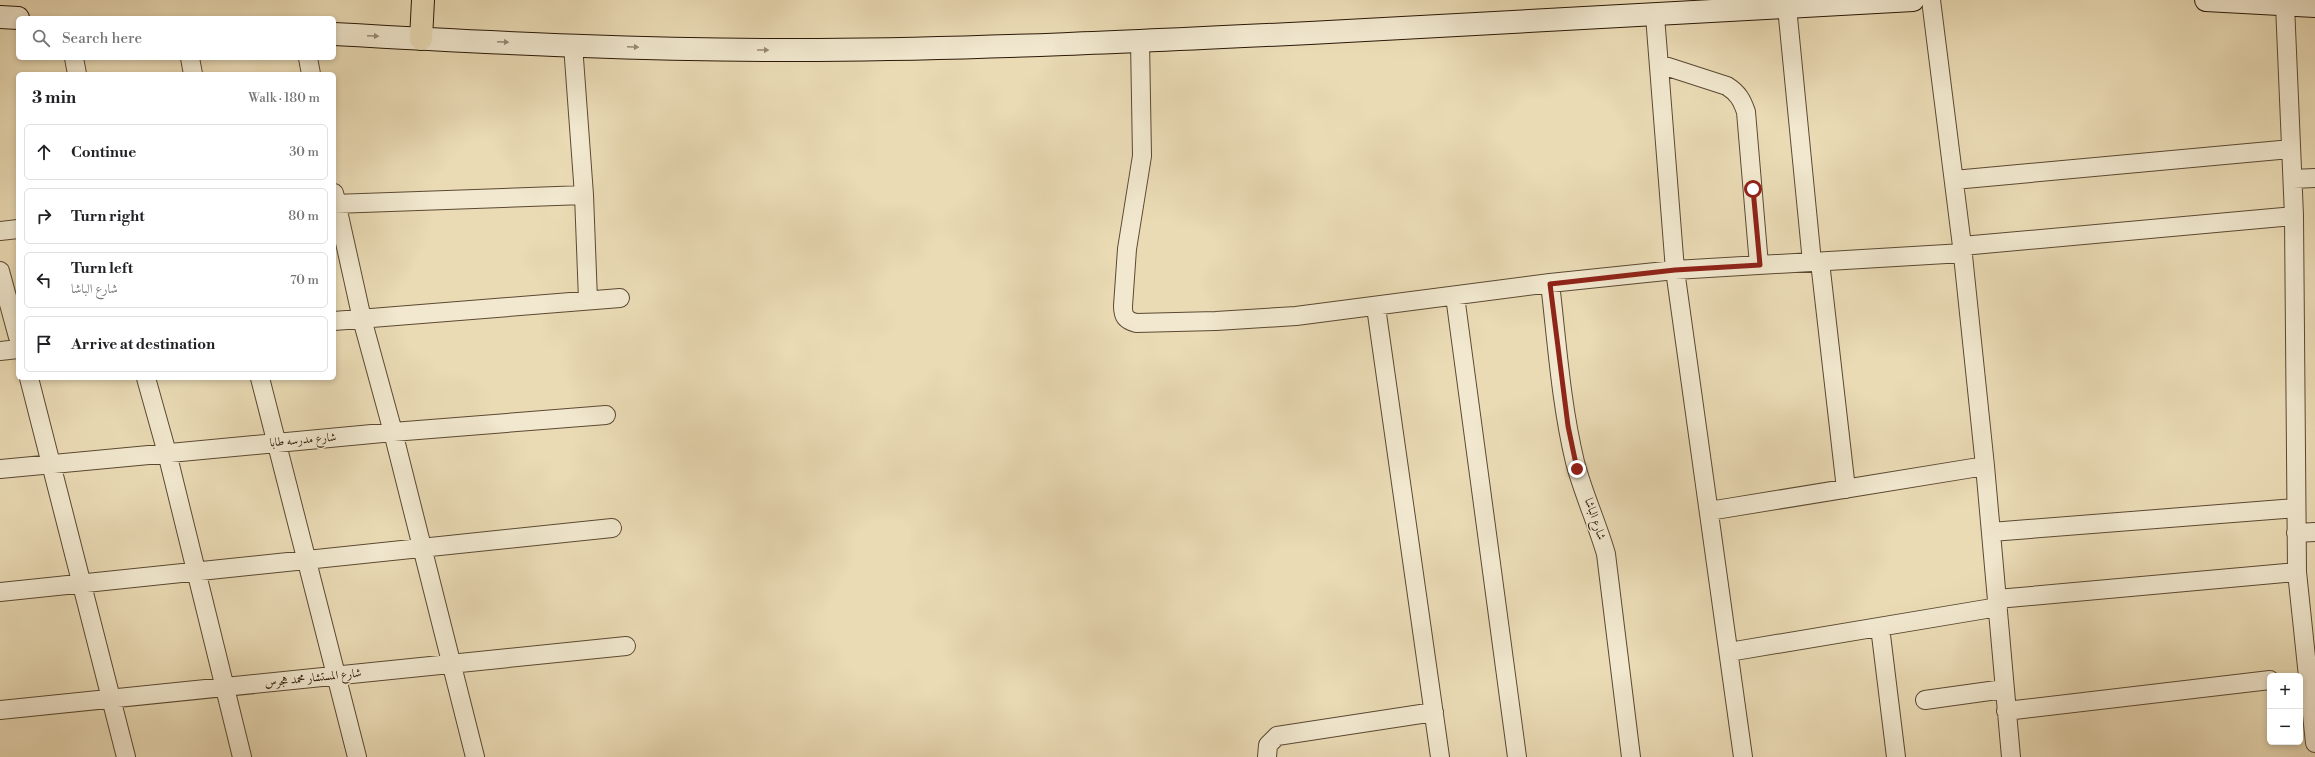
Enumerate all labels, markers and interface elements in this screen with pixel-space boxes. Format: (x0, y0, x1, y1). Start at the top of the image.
search box (16, 16, 336, 60)
icon: search (30, 27, 52, 49)
text: Search here (62, 29, 142, 48)
one-way arrow (367, 33, 379, 40)
one-way arrow (497, 39, 509, 46)
one-way arrow (627, 44, 640, 50)
one-way arrow (757, 47, 770, 53)
text: 3 min (32, 87, 76, 109)
text: Walk · 180 m (248, 90, 320, 106)
icon: ahead (33, 141, 55, 163)
text: Continue (71, 143, 136, 162)
text: 30 m (289, 144, 319, 160)
route start (1744, 180, 1762, 198)
icon: right (33, 205, 55, 227)
text: Turn right (71, 207, 145, 226)
text: 80 m (288, 208, 319, 224)
text: Turn left (71, 259, 133, 278)
icon: left (33, 269, 55, 291)
text: 70 m (290, 272, 319, 288)
text: شارع الباشا (71, 281, 118, 297)
icon: arrive (33, 333, 55, 355)
text: Arrive at destination (71, 335, 215, 354)
street label: شارع مدرسه طابا (269, 430, 337, 453)
route end (1568, 460, 1586, 478)
street label: شارع الباشا (1578, 496, 1609, 543)
street label: شارع المستشار محمد هجرس (264, 665, 363, 694)
map controls (2267, 673, 2303, 745)
button: + (2267, 673, 2303, 709)
button: − (2267, 709, 2303, 745)

